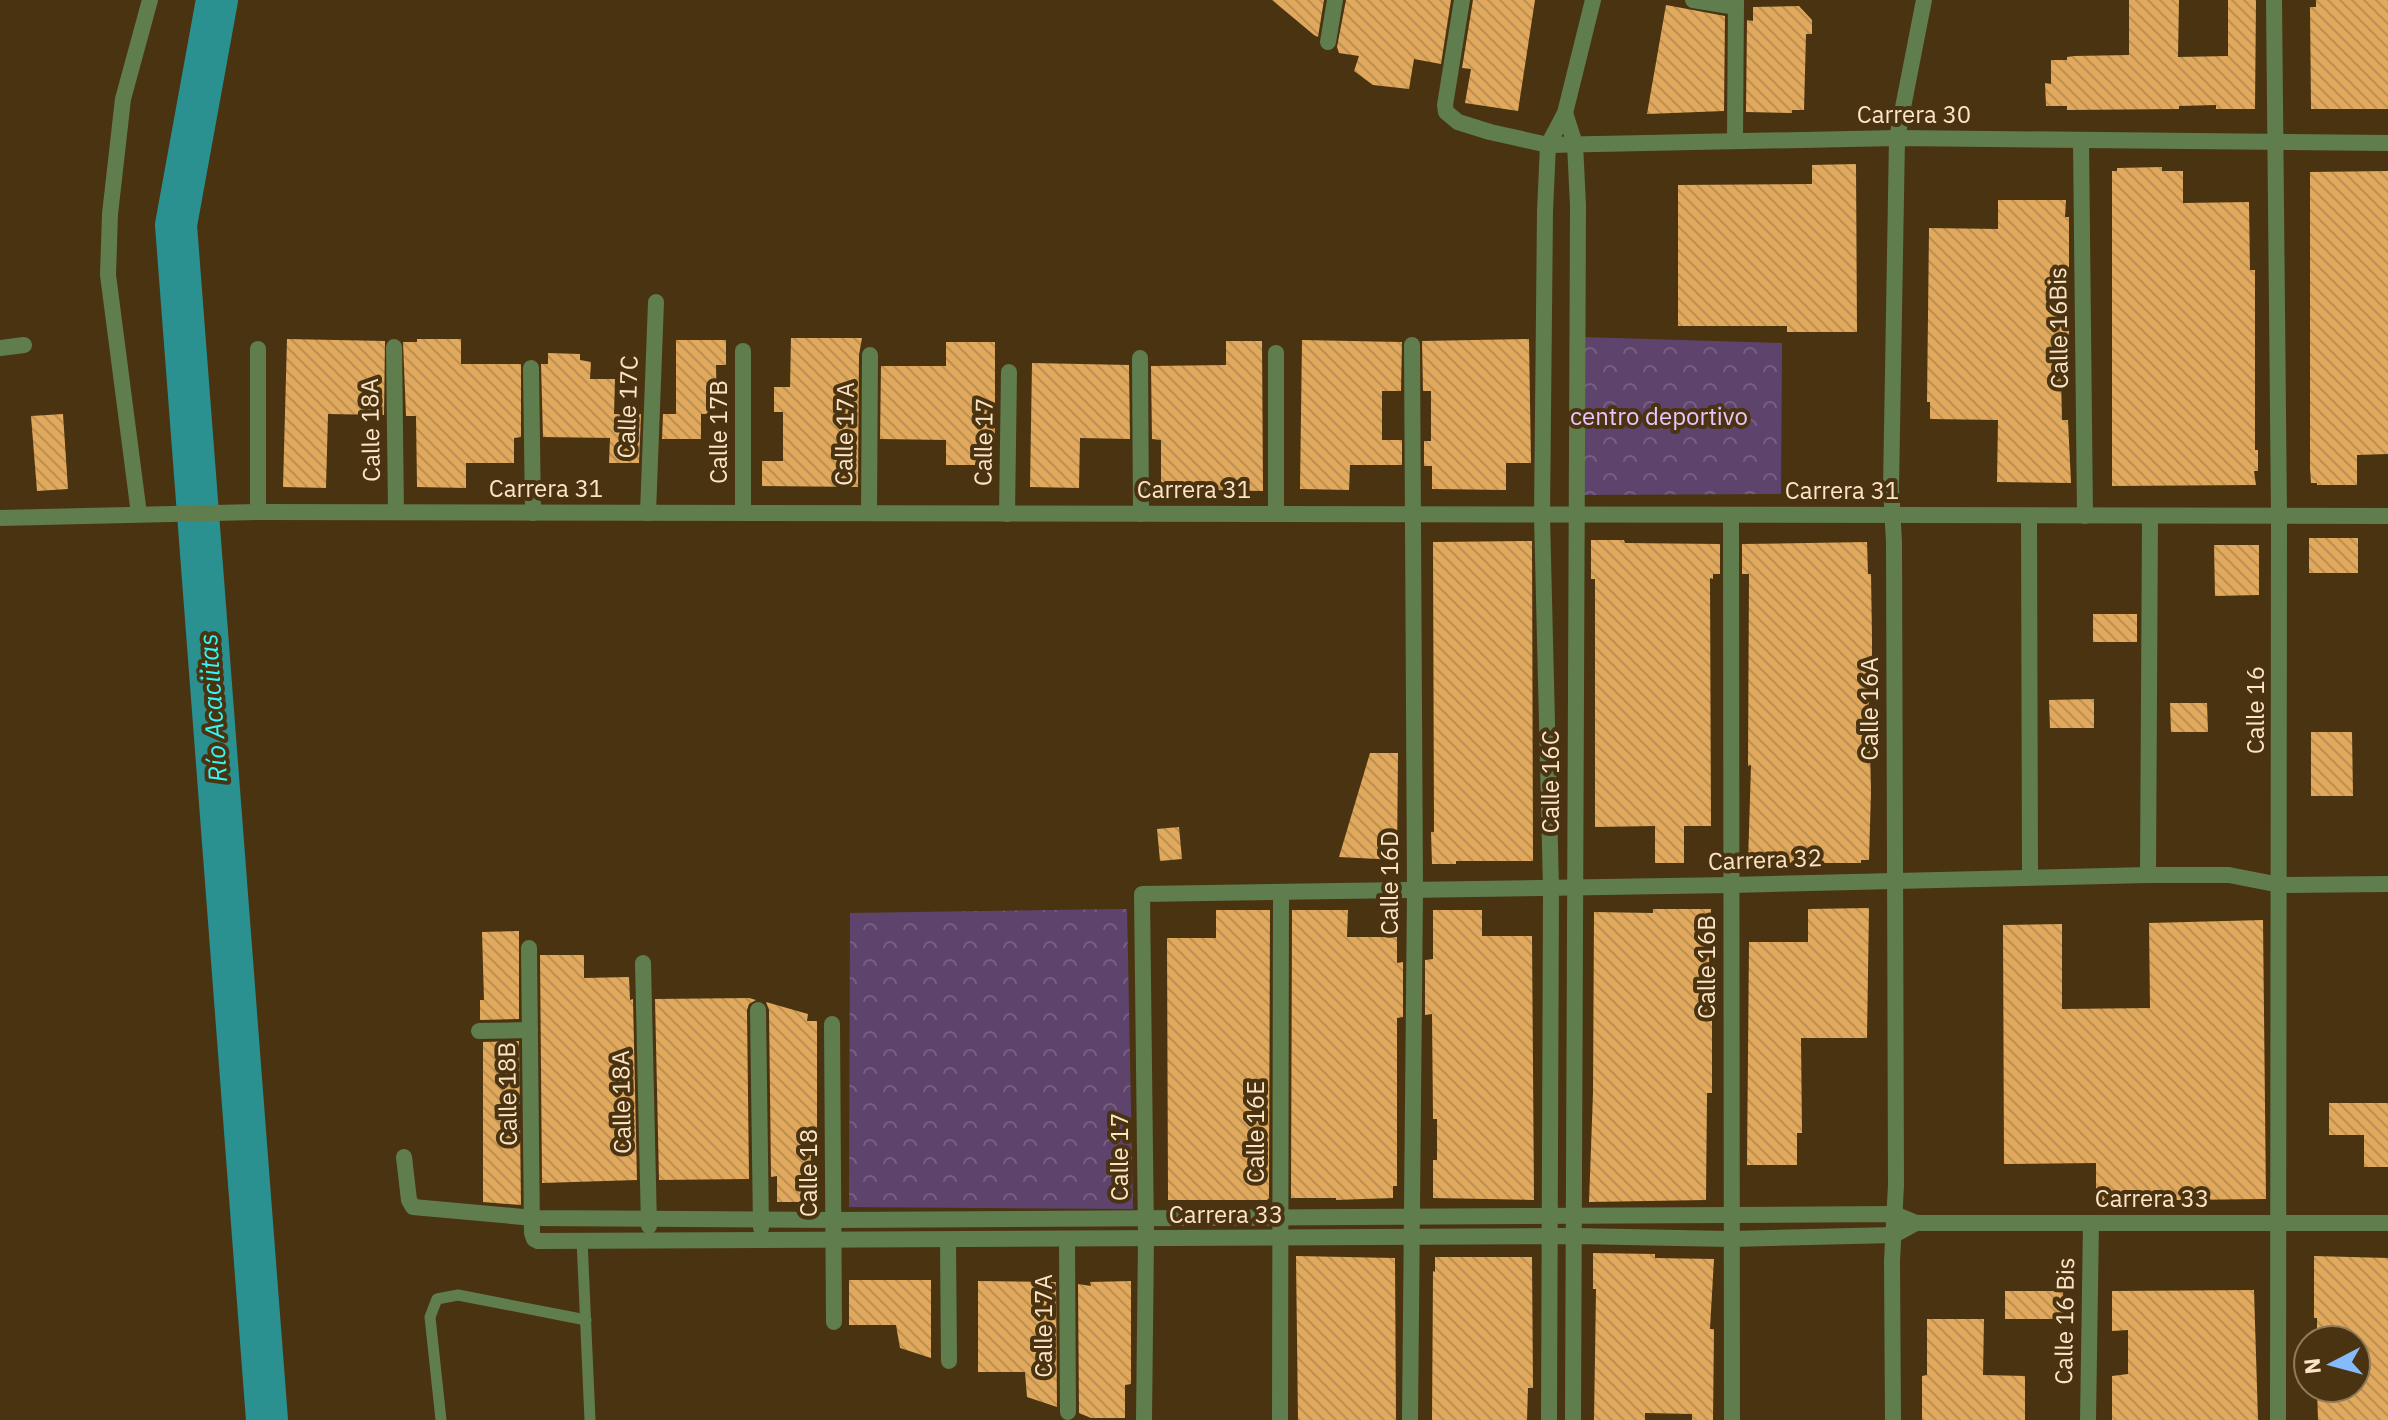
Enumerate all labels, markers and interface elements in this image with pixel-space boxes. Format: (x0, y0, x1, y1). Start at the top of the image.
street label: Carrera 30 (1857, 98, 1971, 130)
street label: Calle 16Bis (2041, 267, 2075, 389)
street label: Calle 17C (609, 355, 645, 459)
street label: Calle 18A (353, 378, 387, 482)
street label: Calle 17B (702, 380, 734, 484)
street label: Calle 17A (827, 382, 861, 486)
street label: Calle 17 (966, 398, 1000, 486)
park label: centro deportivo (1570, 400, 1748, 432)
street label: Carrera 31 (489, 472, 603, 504)
street label: Carrera 31 (1137, 473, 1251, 505)
street label: Carrera 31 (1785, 474, 1899, 506)
water label: Río Acaciitas (190, 633, 234, 784)
street label: Calle 16A (1853, 657, 1885, 761)
street label: Calle 16 (2239, 666, 2271, 754)
street label: Calle 16C (1534, 730, 1566, 834)
street label: Calle 16D (1373, 831, 1405, 935)
street label: Carrera 32 (1707, 841, 1823, 877)
street label: Calle 16B (1690, 915, 1722, 1019)
street label: Calle 18B (490, 1042, 524, 1146)
street label: Calle 18A (604, 1050, 638, 1154)
street label: Calle 16E (1239, 1081, 1271, 1183)
street label: Calle 17 (1103, 1113, 1135, 1201)
street label: Calle 18 (792, 1129, 824, 1217)
street label: Carrera 33 (2095, 1182, 2209, 1214)
street label: Carrera 33 (1169, 1198, 1283, 1230)
street label: Calle 16 Bis (2047, 1257, 2081, 1385)
street label: Calle 17A (1027, 1274, 1059, 1378)
north arrow (2292, 1324, 2372, 1404)
text: N (2296, 1357, 2327, 1376)

